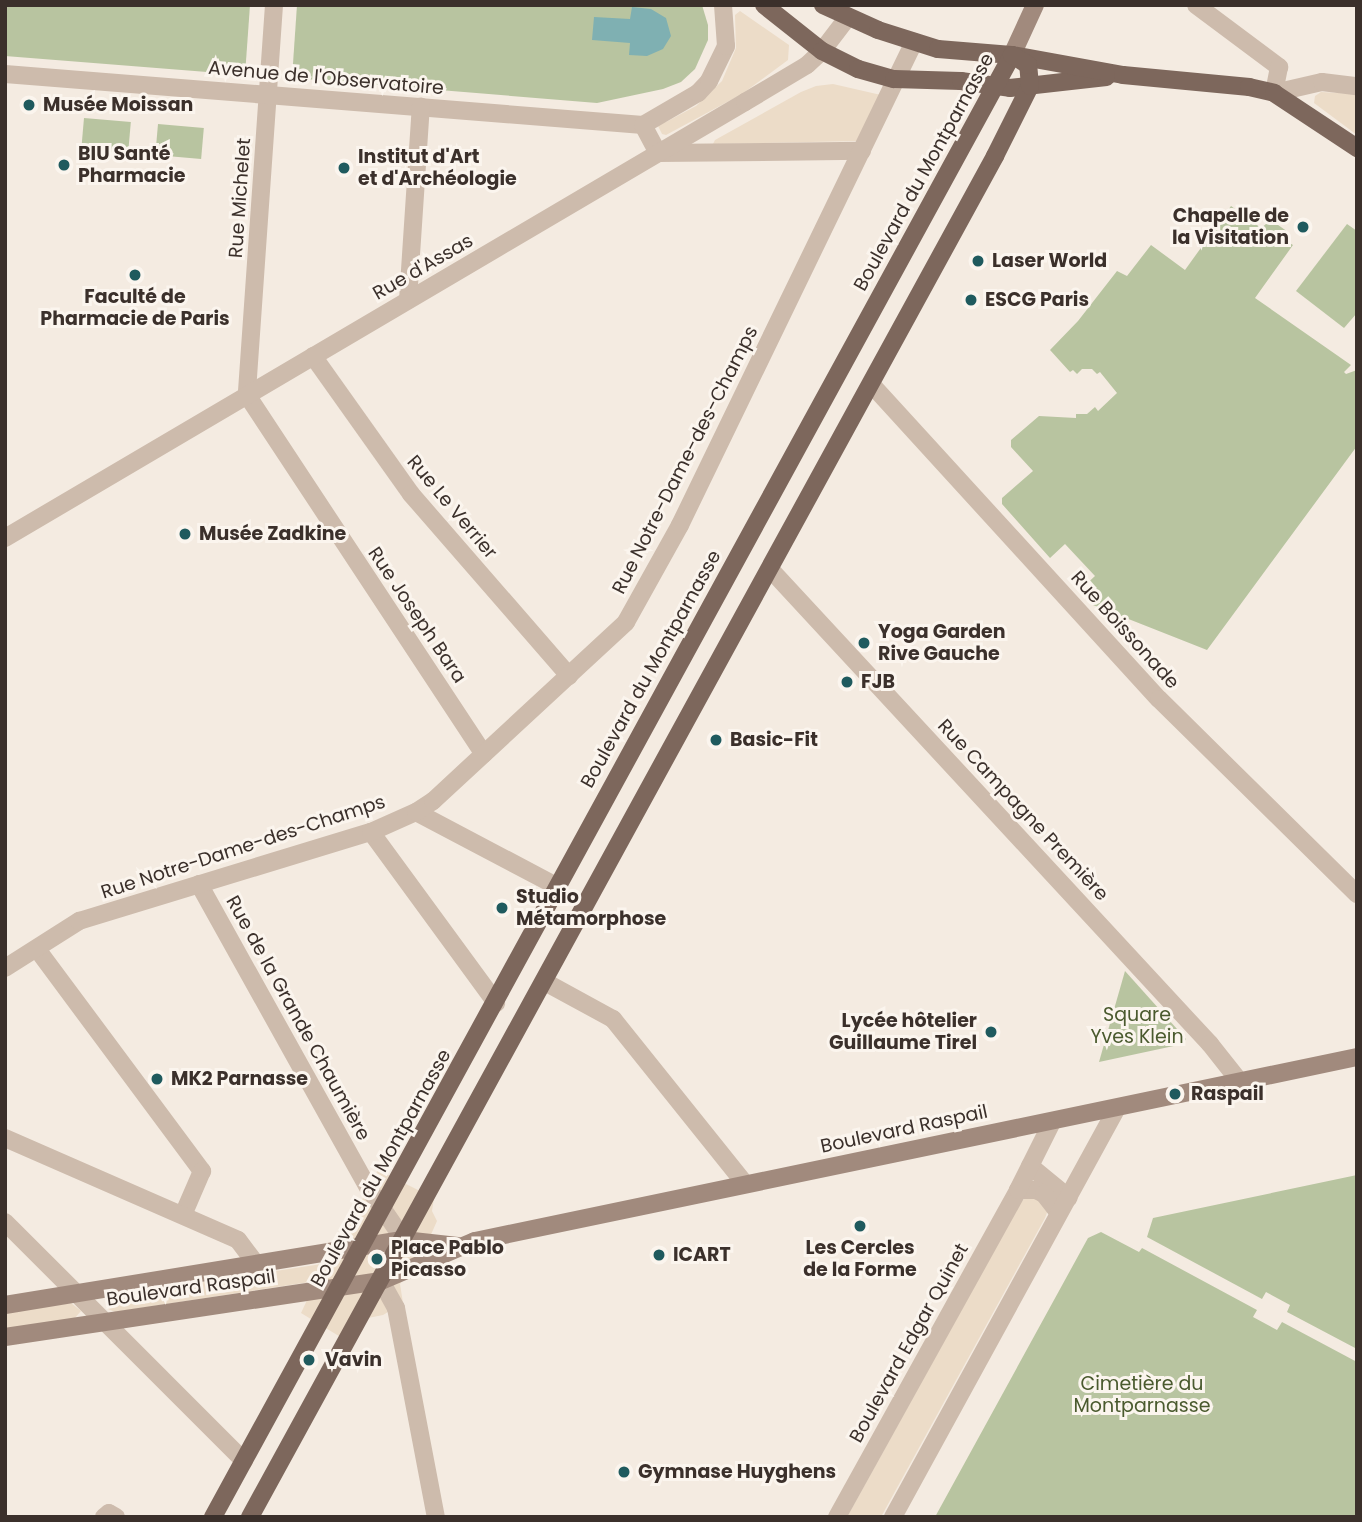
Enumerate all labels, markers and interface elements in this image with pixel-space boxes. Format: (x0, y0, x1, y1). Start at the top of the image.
street label: Boulevard du Montparnasse (849, 49, 999, 295)
street label: Avenue de l'Observatoire (207, 56, 445, 100)
place label: Musée Moissan (43, 94, 193, 116)
marker: Musée Moissan (21, 97, 37, 113)
street label: Rue Michelet (224, 137, 256, 259)
place label: BIU Santé Pharmacie (78, 143, 186, 187)
place label: Institut d'Art et d'Archéologie (358, 146, 517, 190)
marker: BIU Santé Pharmacie (56, 157, 72, 173)
marker: Institut d'Art et d'Archéologie (336, 160, 352, 176)
place label: Chapelle de la Visitation (1172, 205, 1289, 249)
marker: Chapelle de la Visitation (1295, 219, 1311, 235)
street label: Rue d'Assas (369, 229, 477, 305)
place label: Laser World (992, 250, 1107, 272)
marker: Laser World (970, 253, 986, 269)
marker: Faculté de Pharmacie de Paris (127, 267, 143, 283)
place label: Faculté de Pharmacie de Paris (40, 286, 230, 330)
place label: ESCG Paris (985, 289, 1089, 311)
marker: ESCG Paris (963, 292, 979, 308)
street label: Rue Notre-Dame-des-Champs (607, 322, 763, 598)
street label: Rue Le Verrier (402, 451, 502, 563)
place label: Musée Zadkine (199, 523, 346, 545)
marker: Musée Zadkine (177, 526, 193, 542)
street label: Rue Joseph Bara (363, 543, 471, 687)
street label: Boulevard du Montparnasse (576, 546, 726, 792)
street label: Rue Boissonade (1066, 566, 1184, 694)
place label: Yoga Garden Rive Gauche (878, 621, 1006, 665)
marker: Yoga Garden Rive Gauche (856, 635, 872, 651)
place label: FJB (861, 671, 895, 693)
marker: FJB (839, 674, 855, 690)
street label: Rue Campagne Première (933, 714, 1113, 906)
place label: Basic-Fit (730, 729, 818, 751)
marker: Basic-Fit (708, 732, 724, 748)
street label: Rue Notre-Dame-des-Champs (98, 790, 388, 904)
place label: Studio Métamorphose (516, 886, 666, 930)
street label: Rue de la Grande Chaumière (221, 892, 375, 1144)
marker: Studio Métamorphose (494, 900, 510, 916)
park label: Square Yves Klein (1090, 1004, 1184, 1048)
place label: Lycée hôtelier Guillaume Tirel (829, 1010, 977, 1054)
marker: Lycée hôtelier Guillaume Tirel (983, 1024, 999, 1040)
street label: Boulevard du Montparnasse (306, 1045, 456, 1291)
place label: MK2 Parnasse (171, 1068, 308, 1090)
marker: MK2 Parnasse (149, 1071, 165, 1087)
place label: Raspail (1191, 1083, 1264, 1105)
marker: Raspail (1165, 1084, 1185, 1104)
street label: Boulevard Raspail (818, 1100, 990, 1158)
marker: Les Cercles de la Forme (852, 1218, 868, 1234)
place label: Place Pablo Picasso (391, 1237, 504, 1281)
place label: Les Cercles de la Forme (803, 1237, 917, 1281)
street label: Boulevard Edgar Quinet (845, 1240, 973, 1446)
place label: ICART (673, 1244, 731, 1266)
marker: ICART (651, 1247, 667, 1263)
marker: Place Pablo Picasso (369, 1251, 385, 1267)
street label: Boulevard Raspail (105, 1265, 277, 1311)
place label: Vavin (325, 1349, 382, 1371)
marker: Vavin (299, 1350, 319, 1370)
park label: Cimetière du Montparnasse (1074, 1373, 1210, 1417)
place label: Gymnase Huyghens (638, 1461, 836, 1483)
marker: Gymnase Huyghens (616, 1464, 632, 1480)

